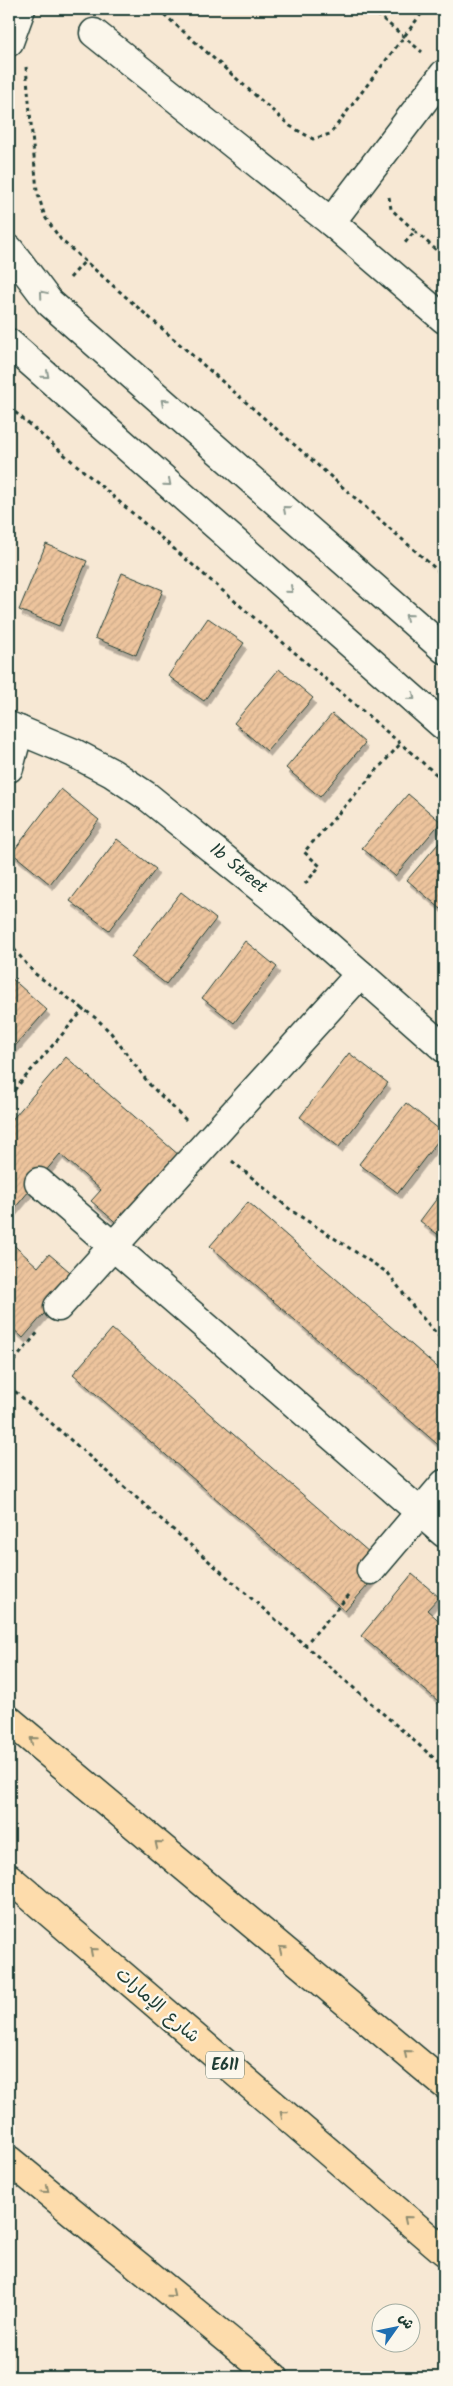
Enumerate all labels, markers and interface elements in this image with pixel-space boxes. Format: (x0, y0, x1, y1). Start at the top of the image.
one-way arrow (39, 290, 48, 299)
one-way arrow (40, 369, 49, 378)
one-way arrow (160, 399, 169, 408)
one-way arrow (162, 477, 171, 486)
one-way arrow (282, 506, 291, 515)
one-way arrow (284, 584, 293, 593)
one-way arrow (404, 614, 413, 623)
one-way arrow (406, 691, 415, 700)
street label: 1b Street (202, 836, 274, 902)
one-way arrow (30, 1737, 39, 1746)
one-way arrow (154, 1841, 163, 1850)
one-way arrow (279, 1945, 288, 1954)
one-way arrow (90, 1948, 99, 1957)
street label: شارع الإمارات (108, 1961, 206, 2051)
one-way arrow (404, 2050, 413, 2059)
road number: E611 (206, 2052, 244, 2078)
one-way arrow (280, 2111, 289, 2120)
one-way arrow (41, 2185, 50, 2194)
one-way arrow (404, 2216, 413, 2225)
one-way arrow (166, 2288, 175, 2296)
north arrow (370, 2304, 420, 2354)
text: ش (393, 2309, 419, 2334)

